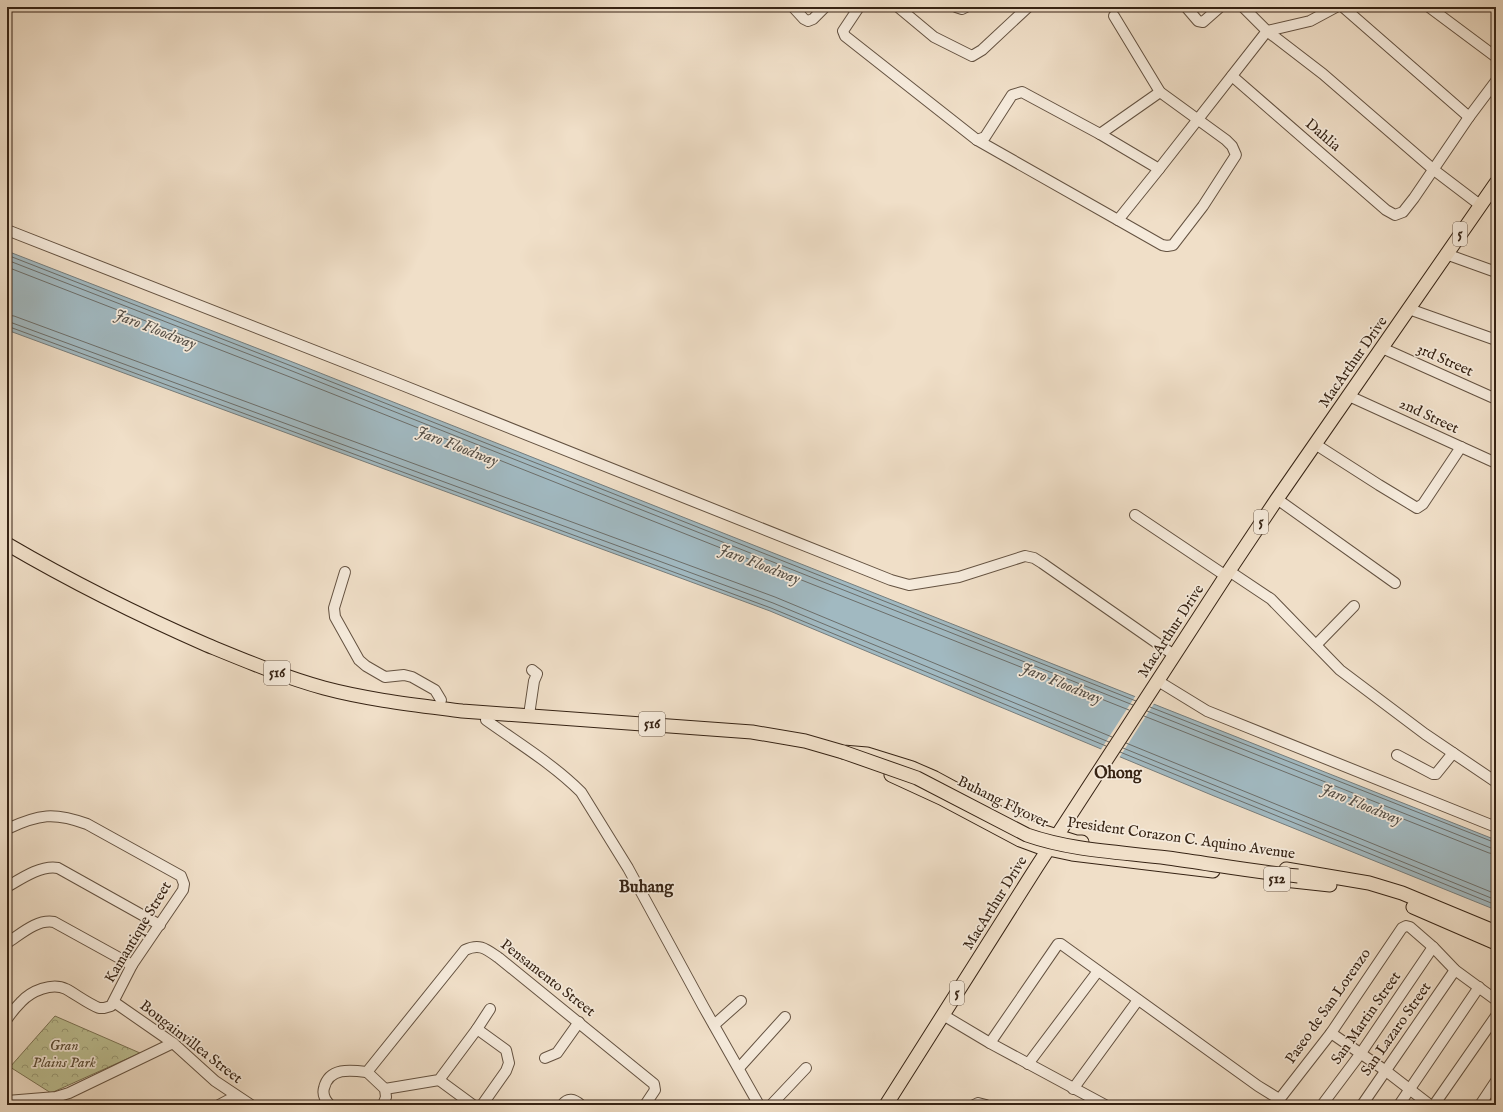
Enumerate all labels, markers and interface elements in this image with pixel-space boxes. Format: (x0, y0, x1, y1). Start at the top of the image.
street label: Dahlia (1301, 114, 1345, 156)
road number: 5 (1453, 222, 1467, 246)
water label: Jaro Floodway (111, 305, 200, 355)
street label: MacArthur Drive (1314, 313, 1392, 411)
street label: 3rd Street (1414, 339, 1476, 381)
street label: 2nd Street (1396, 394, 1462, 438)
water label: Jaro Floodway (413, 422, 502, 472)
road number: 5 (1254, 510, 1268, 534)
water label: Jaro Floodway (715, 540, 804, 590)
street label: MacArthur Drive (1134, 581, 1208, 681)
water label: Jaro Floodway (1017, 659, 1105, 710)
road number: 516 (264, 661, 290, 685)
road number: 516 (639, 712, 665, 736)
district label: Ohong (1094, 764, 1143, 784)
street label: Buhang Flyover (954, 772, 1052, 832)
water label: Jaro Floodway (1317, 780, 1405, 831)
street label: President Corazon C. Aquino Avenue (1066, 813, 1296, 863)
street label: MacArthur Drive (959, 852, 1032, 953)
road number: 512 (1264, 867, 1290, 891)
district label: Buhang (619, 877, 674, 898)
street label: Kamantique Street (100, 878, 176, 986)
street label: Pensamento Street (497, 935, 599, 1021)
street label: Paseo de San Lorenzo (1281, 945, 1375, 1067)
street label: San Martin Street (1327, 968, 1405, 1068)
street label: San Lazaro Street (1357, 978, 1435, 1080)
road number: 5 (950, 981, 964, 1005)
street label: Bougainvillea Street (136, 996, 246, 1088)
park label: Gran Plains Park (32, 1036, 96, 1072)

